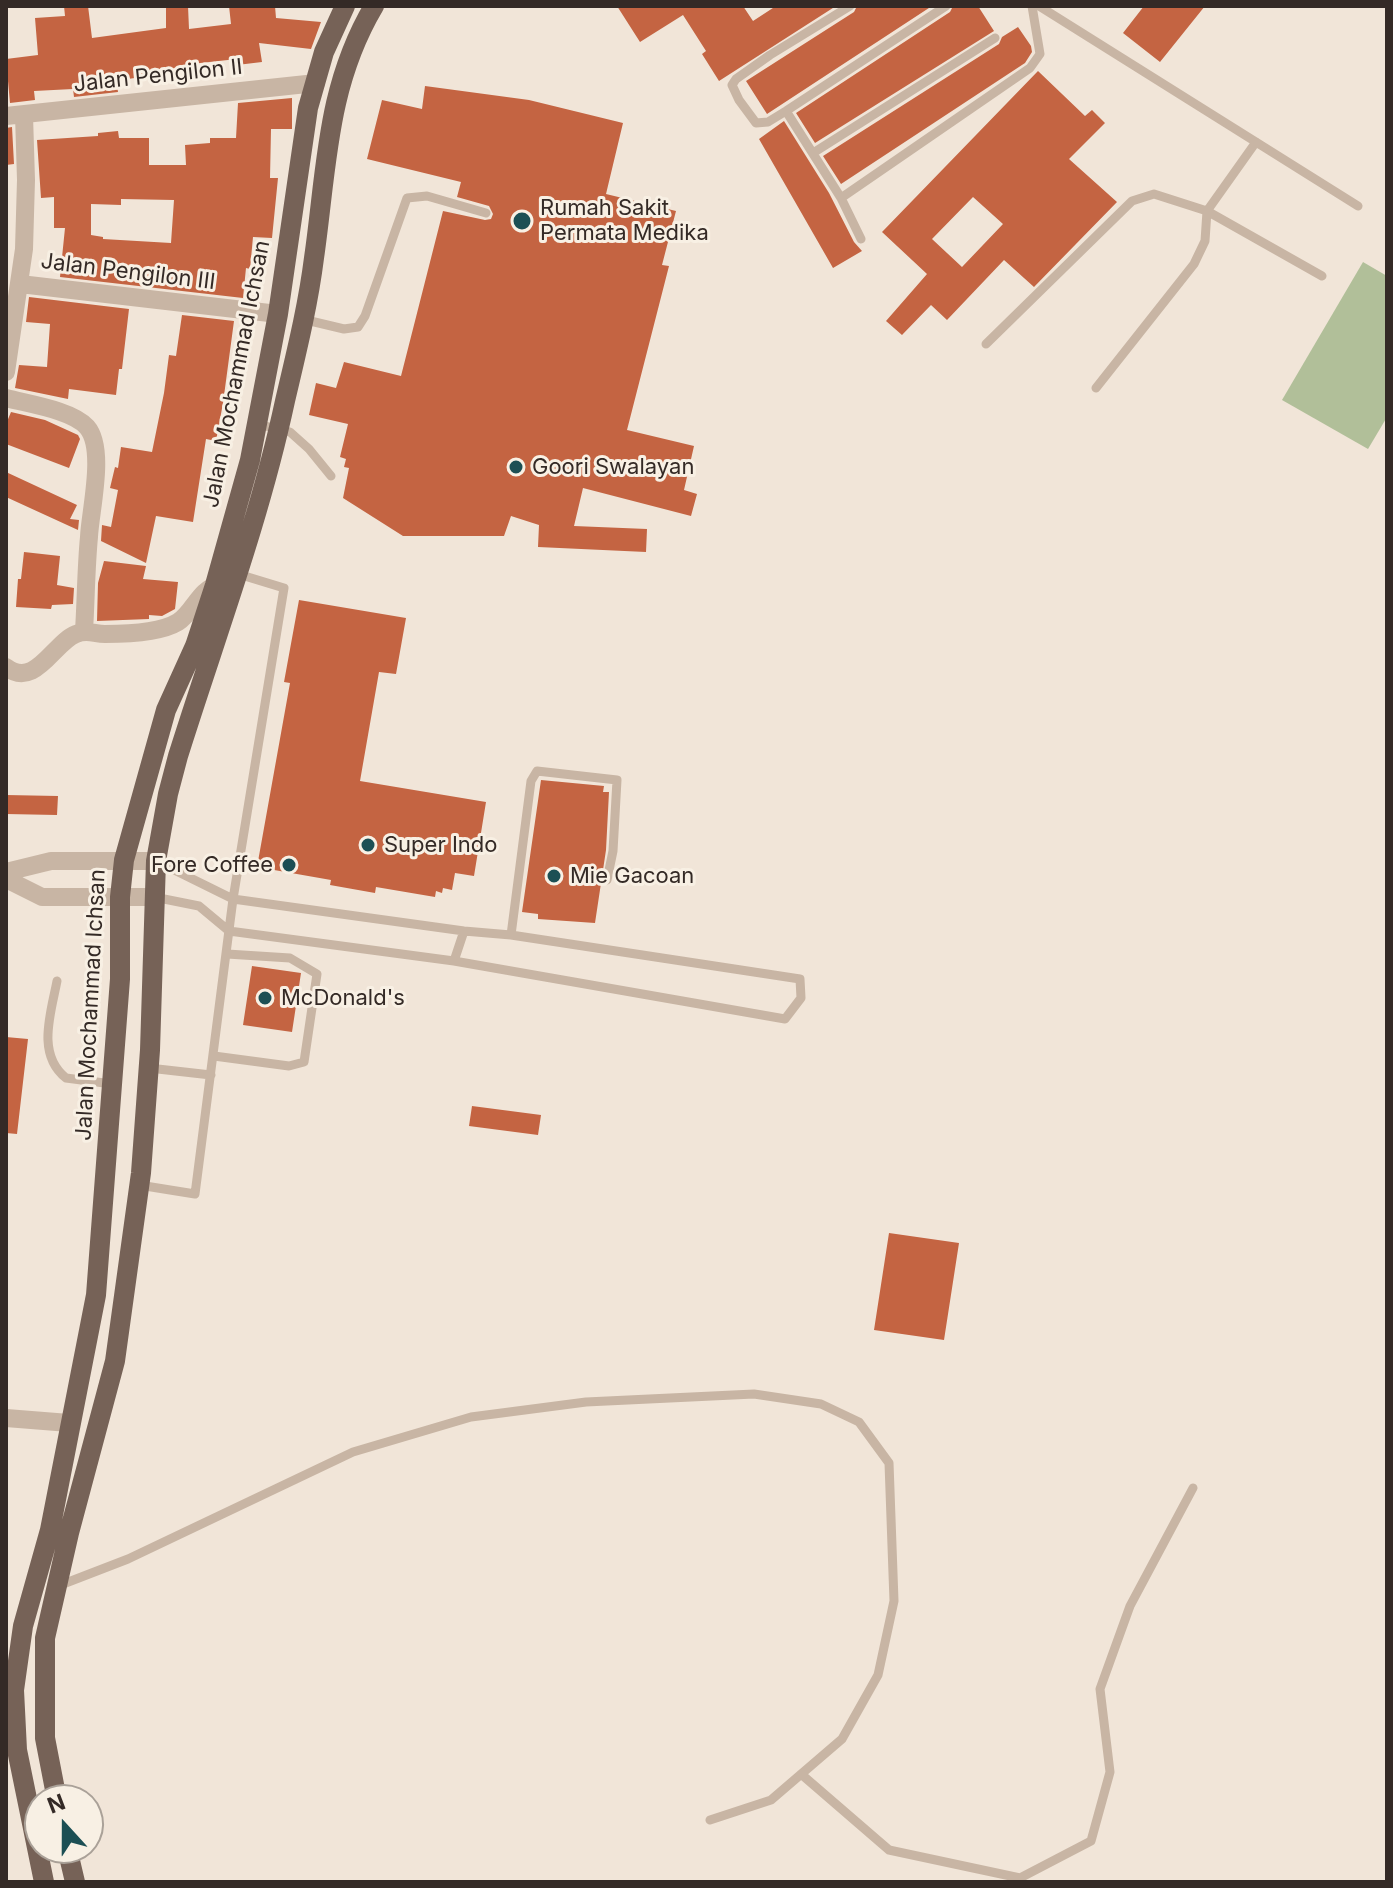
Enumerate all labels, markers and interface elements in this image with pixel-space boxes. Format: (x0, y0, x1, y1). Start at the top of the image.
street label: Jalan Pengilon II (72, 54, 244, 98)
place label: Rumah Sakit Permata Medika (540, 195, 709, 246)
marker: Rumah Sakit Permata Medika (511, 210, 533, 232)
street label: Jalan Mochammad Ichsan (198, 238, 276, 510)
street label: Jalan Pengilon III (39, 248, 217, 296)
place label: Goori Swalayan (532, 454, 694, 480)
marker: Goori Swalayan (507, 458, 525, 476)
place label: Super Indo (384, 832, 497, 858)
marker: Super Indo (359, 836, 377, 854)
place label: Fore Coffee (151, 852, 273, 878)
marker: Fore Coffee (280, 856, 298, 874)
place label: Mie Gacoan (570, 863, 694, 889)
marker: Mie Gacoan (545, 867, 563, 885)
street label: Jalan Mochammad Ichsan (71, 869, 111, 1141)
place label: McDonald's (281, 985, 405, 1011)
marker: McDonald's (256, 989, 274, 1007)
north arrow (24, 1784, 104, 1864)
text: N (44, 1788, 69, 1819)

